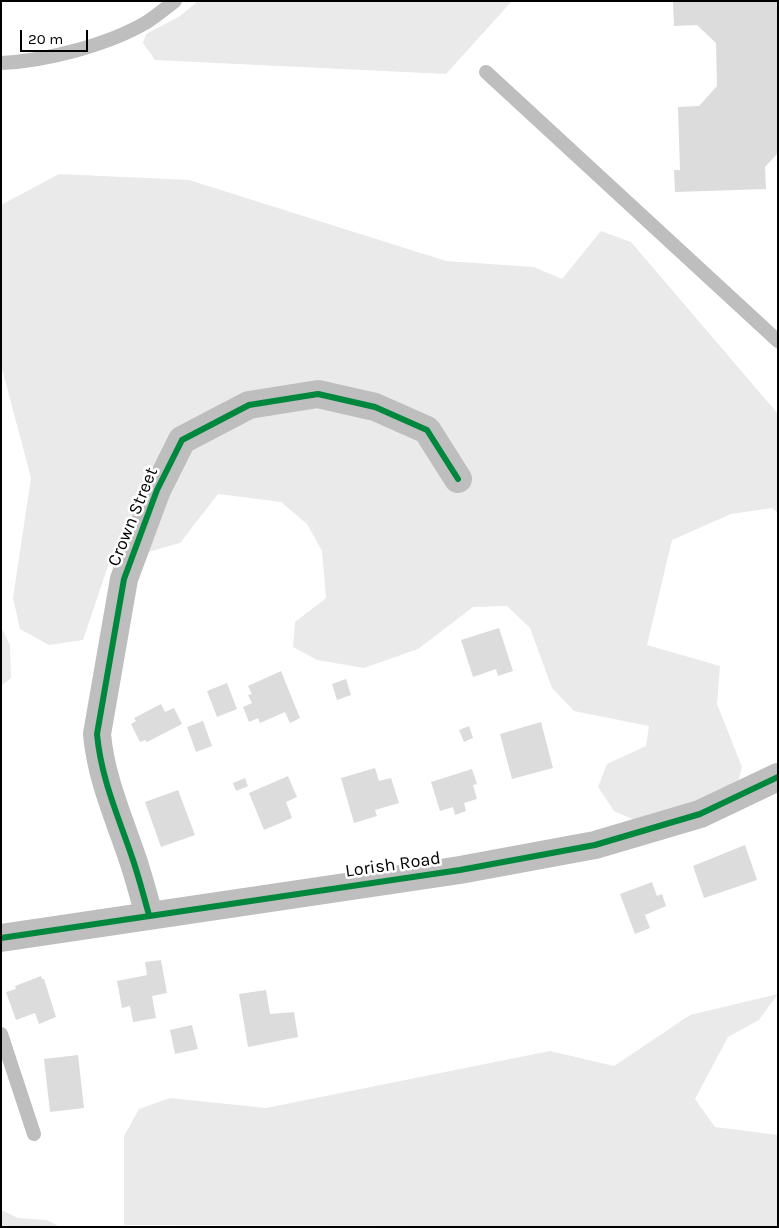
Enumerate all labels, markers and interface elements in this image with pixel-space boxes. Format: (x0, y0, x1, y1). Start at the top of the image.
scale bar (22, 20, 90, 52)
text: 20 m (28, 30, 63, 48)
street label: Crown Street (103, 464, 163, 570)
street label: Lorish Road (344, 848, 442, 882)

